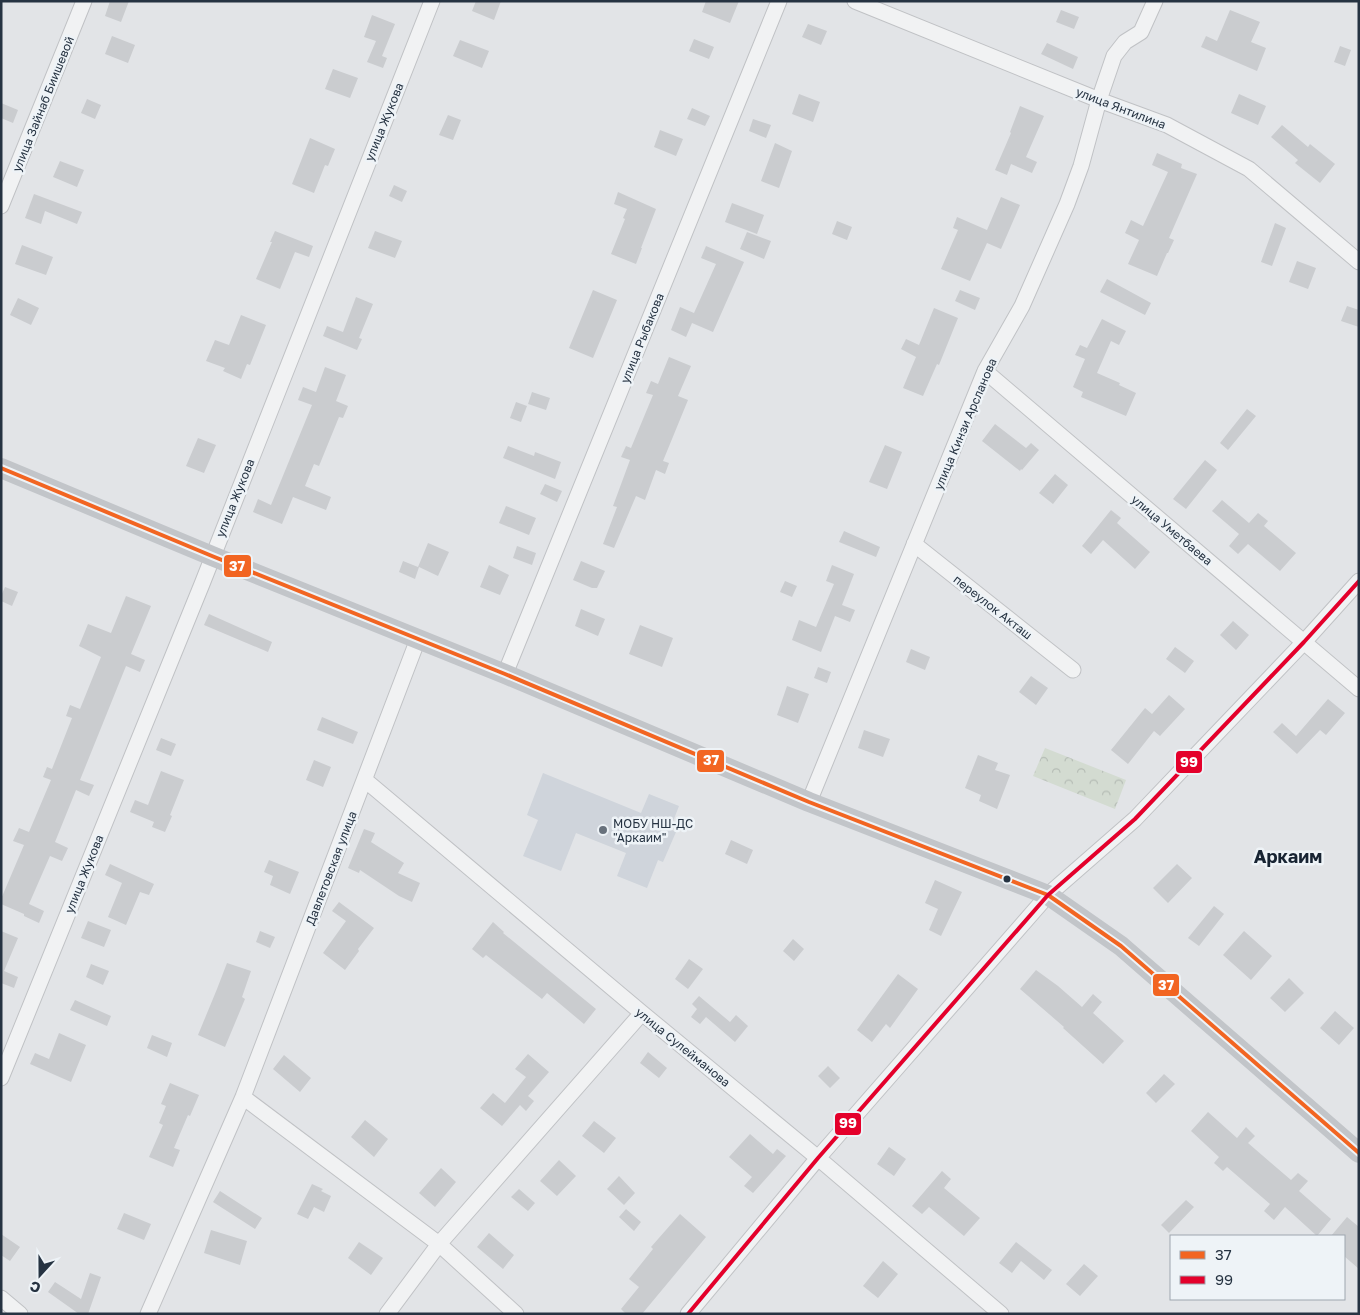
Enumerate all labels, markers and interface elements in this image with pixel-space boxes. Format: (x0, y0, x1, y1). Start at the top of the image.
street label: улица Зайнаб Биишевой (9, 34, 77, 174)
street label: улица Жукова (361, 81, 407, 163)
street label: улица Янтилина (1074, 84, 1168, 132)
street label: улица Рыбакова (617, 291, 667, 385)
street label: улица Кинзи Арсланова (930, 356, 1000, 492)
street label: улица Жукова (212, 457, 258, 539)
street label: улица Уметбаева (1128, 492, 1216, 568)
line badge: 37 (223, 554, 252, 578)
text: 37 (229, 557, 245, 574)
street label: переулок Акташ (951, 572, 1035, 642)
line badge: 37 (696, 749, 725, 773)
line badge: 99 (1175, 750, 1203, 774)
text: 37 (703, 751, 719, 768)
text: 99 (1180, 753, 1198, 770)
street label: Давлетовская улица (302, 809, 360, 927)
place label: МОБУ НШ-ДС "Аркаим" (613, 816, 693, 845)
marker: МОБУ НШ-ДС "Аркаим" (597, 824, 609, 836)
street label: улица Жукова (61, 833, 107, 915)
district label: Аркаим (1254, 845, 1322, 867)
unlabelled marker (1002, 874, 1012, 884)
line badge: 37 (1152, 973, 1180, 997)
text: 37 (1158, 976, 1174, 993)
street label: улица Сулейманова (633, 1004, 733, 1090)
line badge: 99 (834, 1112, 862, 1136)
text: 99 (839, 1114, 857, 1131)
legend (1170, 1235, 1345, 1300)
text: 37 (1215, 1245, 1232, 1263)
north arrow (15, 1250, 65, 1300)
text: 99 (1215, 1270, 1233, 1288)
text: С (27, 1278, 43, 1297)

